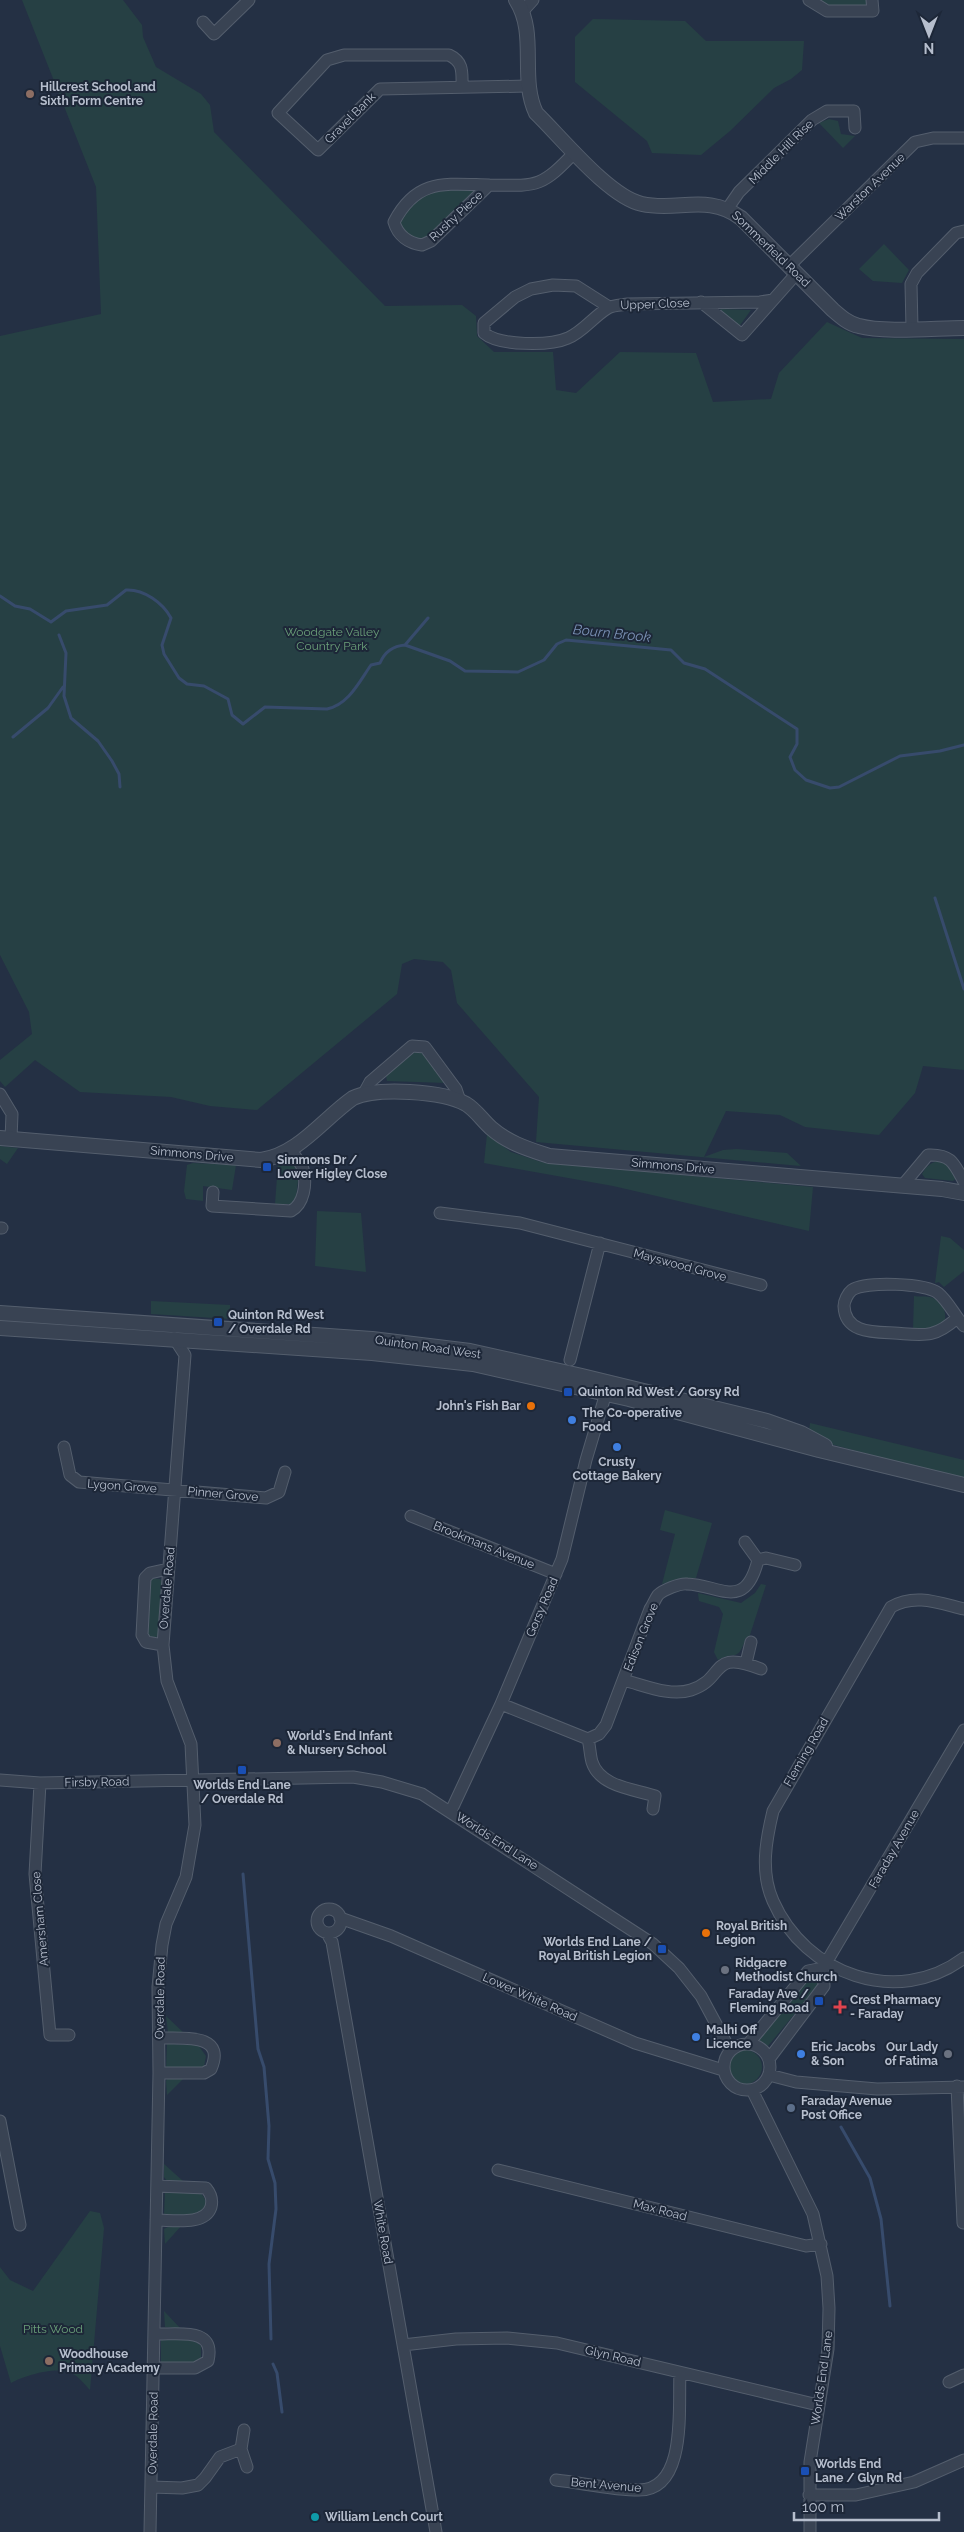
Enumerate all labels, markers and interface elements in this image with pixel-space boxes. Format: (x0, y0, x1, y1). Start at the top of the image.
north arrow (904, 10, 954, 60)
text: N (924, 40, 934, 56)
place label: Hillcrest School and Sixth Form Centre (40, 80, 156, 108)
marker: Hillcrest School and Sixth Form Centre (24, 88, 36, 100)
street label: Gravel Bank (322, 89, 379, 146)
street label: Middle Hill Rise (746, 117, 816, 187)
street label: Warston Avenue (832, 150, 908, 224)
street label: Rushy Piece (427, 188, 485, 244)
street label: Sommerfield Road (729, 208, 813, 290)
street label: Upper Close (620, 296, 690, 312)
water label: Bourn Brook (572, 621, 652, 645)
park label: Woodgate Valley Country Park (285, 625, 380, 653)
street label: Simmons Drive (150, 1143, 234, 1165)
place label: Simmons Dr / Lower Higley Close (277, 1153, 387, 1181)
street label: Simmons Drive (631, 1155, 715, 1177)
marker: Simmons Dr / Lower Higley Close (261, 1161, 273, 1173)
street label: Mayswood Grove (632, 1246, 728, 1284)
place label: Quinton Rd West / Overdale Rd (228, 1308, 325, 1336)
marker: Quinton Rd West / Overdale Rd (212, 1316, 224, 1328)
street label: Quinton Road West (374, 1333, 482, 1361)
place label: Quinton Rd West / Gorsy Rd (578, 1385, 740, 1399)
marker: Quinton Rd West / Gorsy Rd (562, 1386, 574, 1398)
place label: John's Fish Bar (436, 1399, 521, 1413)
marker: John's Fish Bar (525, 1400, 537, 1412)
place label: The Co-operative Food (582, 1406, 682, 1434)
marker: The Co-operative Food (566, 1414, 578, 1426)
marker: Crusty Cottage Bakery (611, 1441, 623, 1453)
place label: Crusty Cottage Bakery (573, 1455, 662, 1483)
street label: Lygon Grove (87, 1477, 157, 1495)
street label: Pinner Grove (187, 1484, 259, 1504)
street label: Brookmans Avenue (431, 1518, 537, 1572)
street label: Overdale Road (156, 1546, 178, 1630)
street label: Gorsy Road (523, 1575, 561, 1639)
street label: Edison Grove (621, 1601, 661, 1673)
street label: Fleming Road (781, 1715, 831, 1789)
place label: World's End Infant & Nursery School (287, 1729, 393, 1757)
marker: World's End Infant & Nursery School (271, 1737, 283, 1749)
marker: Worlds End Lane / Overdale Rd (236, 1764, 248, 1776)
street label: Firsby Road (64, 1774, 130, 1790)
place label: Worlds End Lane / Overdale Rd (193, 1778, 291, 1806)
street label: Faraday Avenue (866, 1807, 922, 1891)
street label: Worlds End Lane (453, 1809, 541, 1873)
street label: Amersham Close (29, 1871, 51, 1967)
place label: Royal British Legion (716, 1919, 787, 1947)
marker: Royal British Legion (700, 1927, 712, 1939)
place label: Worlds End Lane / Royal British Legion (539, 1935, 653, 1963)
marker: Worlds End Lane / Royal British Legion (656, 1943, 668, 1955)
place label: Ridgacre Methodist Church (735, 1956, 837, 1984)
street label: Overdale Road (152, 1957, 168, 2039)
marker: Ridgacre Methodist Church (719, 1964, 731, 1976)
street label: Lower White Road (481, 1970, 579, 2024)
place label: Faraday Ave / Fleming Road (729, 1987, 810, 2015)
place label: Crest Pharmacy - Faraday (850, 1993, 941, 2021)
marker: Faraday Ave / Fleming Road (813, 1995, 825, 2007)
marker: Crest Pharmacy - Faraday (834, 2001, 846, 2013)
place label: Malhi Off Licence (706, 2023, 757, 2051)
marker: Malhi Off Licence (690, 2031, 702, 2043)
place label: Eric Jacobs & Son (811, 2040, 875, 2068)
place label: Our Lady of Fatima (885, 2040, 938, 2068)
marker: Eric Jacobs & Son (795, 2048, 807, 2060)
marker: Our Lady of Fatima (942, 2048, 954, 2060)
place label: Faraday Avenue Post Office (801, 2094, 892, 2122)
marker: Faraday Avenue Post Office (785, 2102, 797, 2114)
street label: Max Road (632, 2197, 688, 2223)
street label: White Road (370, 2199, 396, 2265)
park label: Pitts Wood (23, 2322, 83, 2336)
street label: Worlds End Lane (808, 2330, 836, 2426)
street label: Glyn Road (584, 2343, 642, 2369)
place label: Woodhouse Primary Academy (59, 2347, 160, 2375)
marker: Woodhouse Primary Academy (43, 2355, 55, 2367)
street label: Overdale Road (145, 2392, 161, 2474)
place label: Worlds End Lane / Glyn Rd (815, 2457, 902, 2485)
marker: Worlds End Lane / Glyn Rd (799, 2465, 811, 2477)
street label: Bent Avenue (570, 2475, 642, 2495)
scale bar (794, 2490, 939, 2522)
text: 100 m (802, 2498, 844, 2516)
place label: William Lench Court (325, 2510, 443, 2524)
marker: William Lench Court (309, 2511, 321, 2523)

